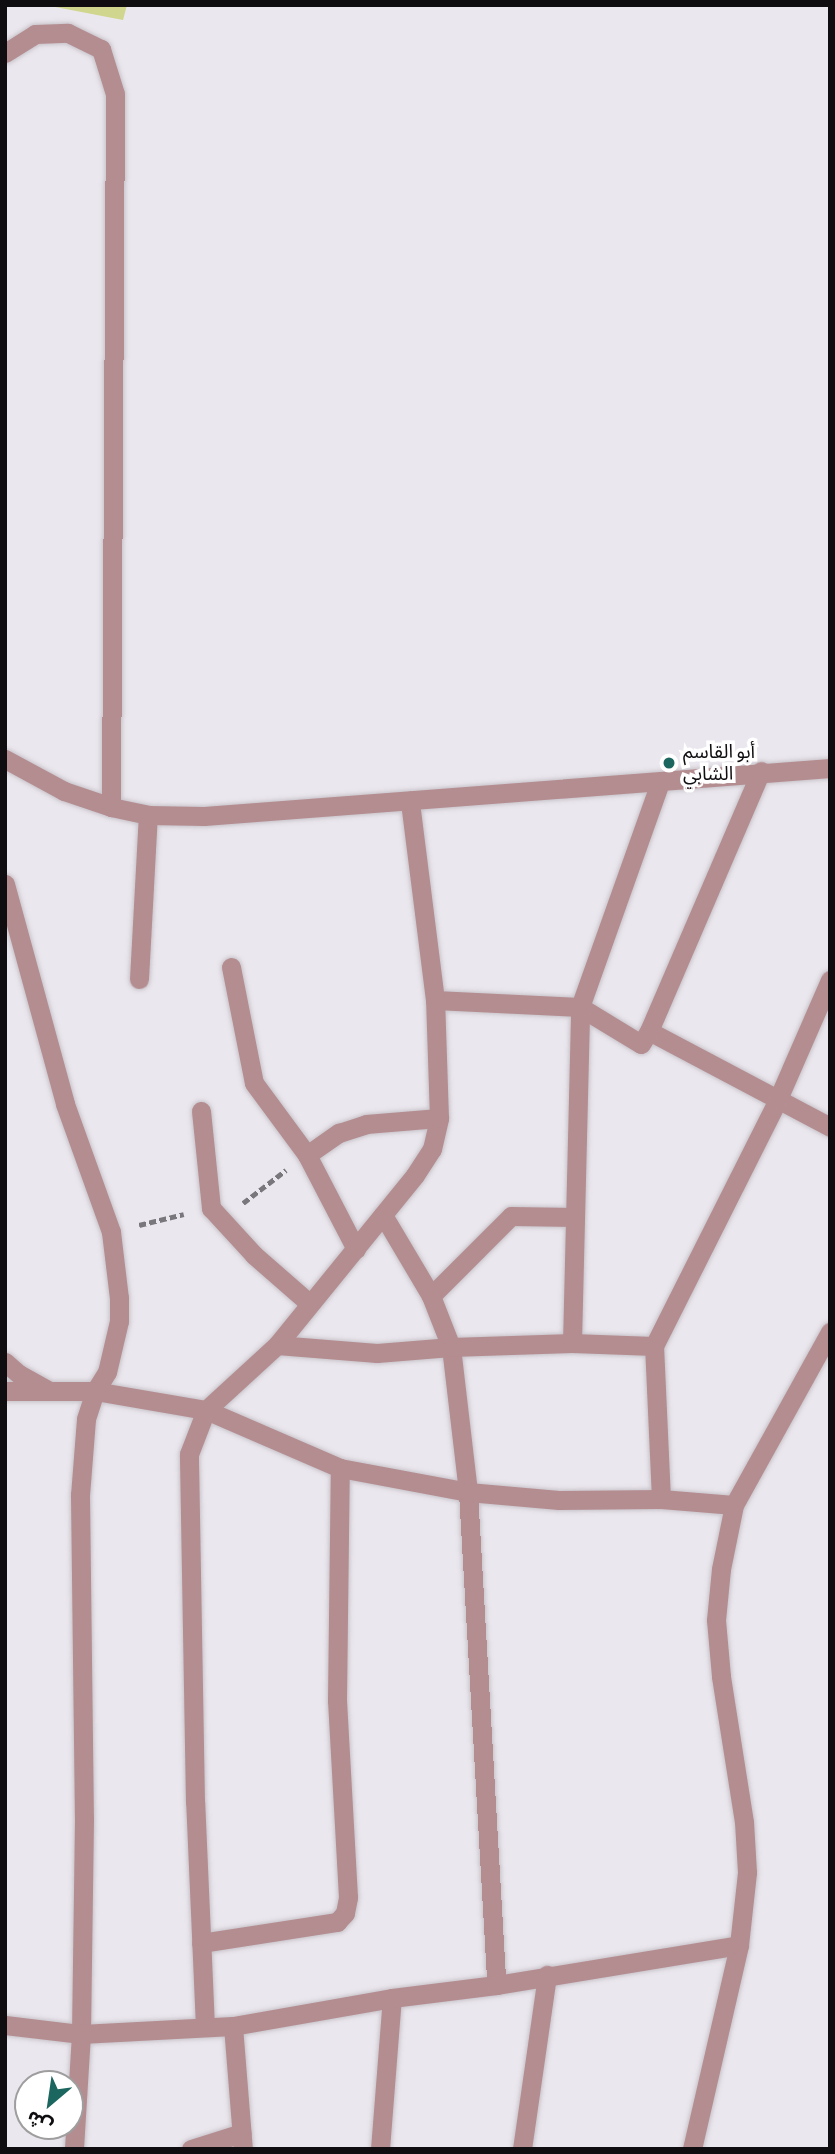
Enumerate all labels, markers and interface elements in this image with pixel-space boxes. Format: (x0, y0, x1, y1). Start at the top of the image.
place label: أبو القاسم الشابي (683, 741, 755, 785)
marker: أبو القاسم الشابي (661, 755, 677, 771)
north arrow (14, 2070, 84, 2140)
text: ش (23, 2107, 56, 2138)

